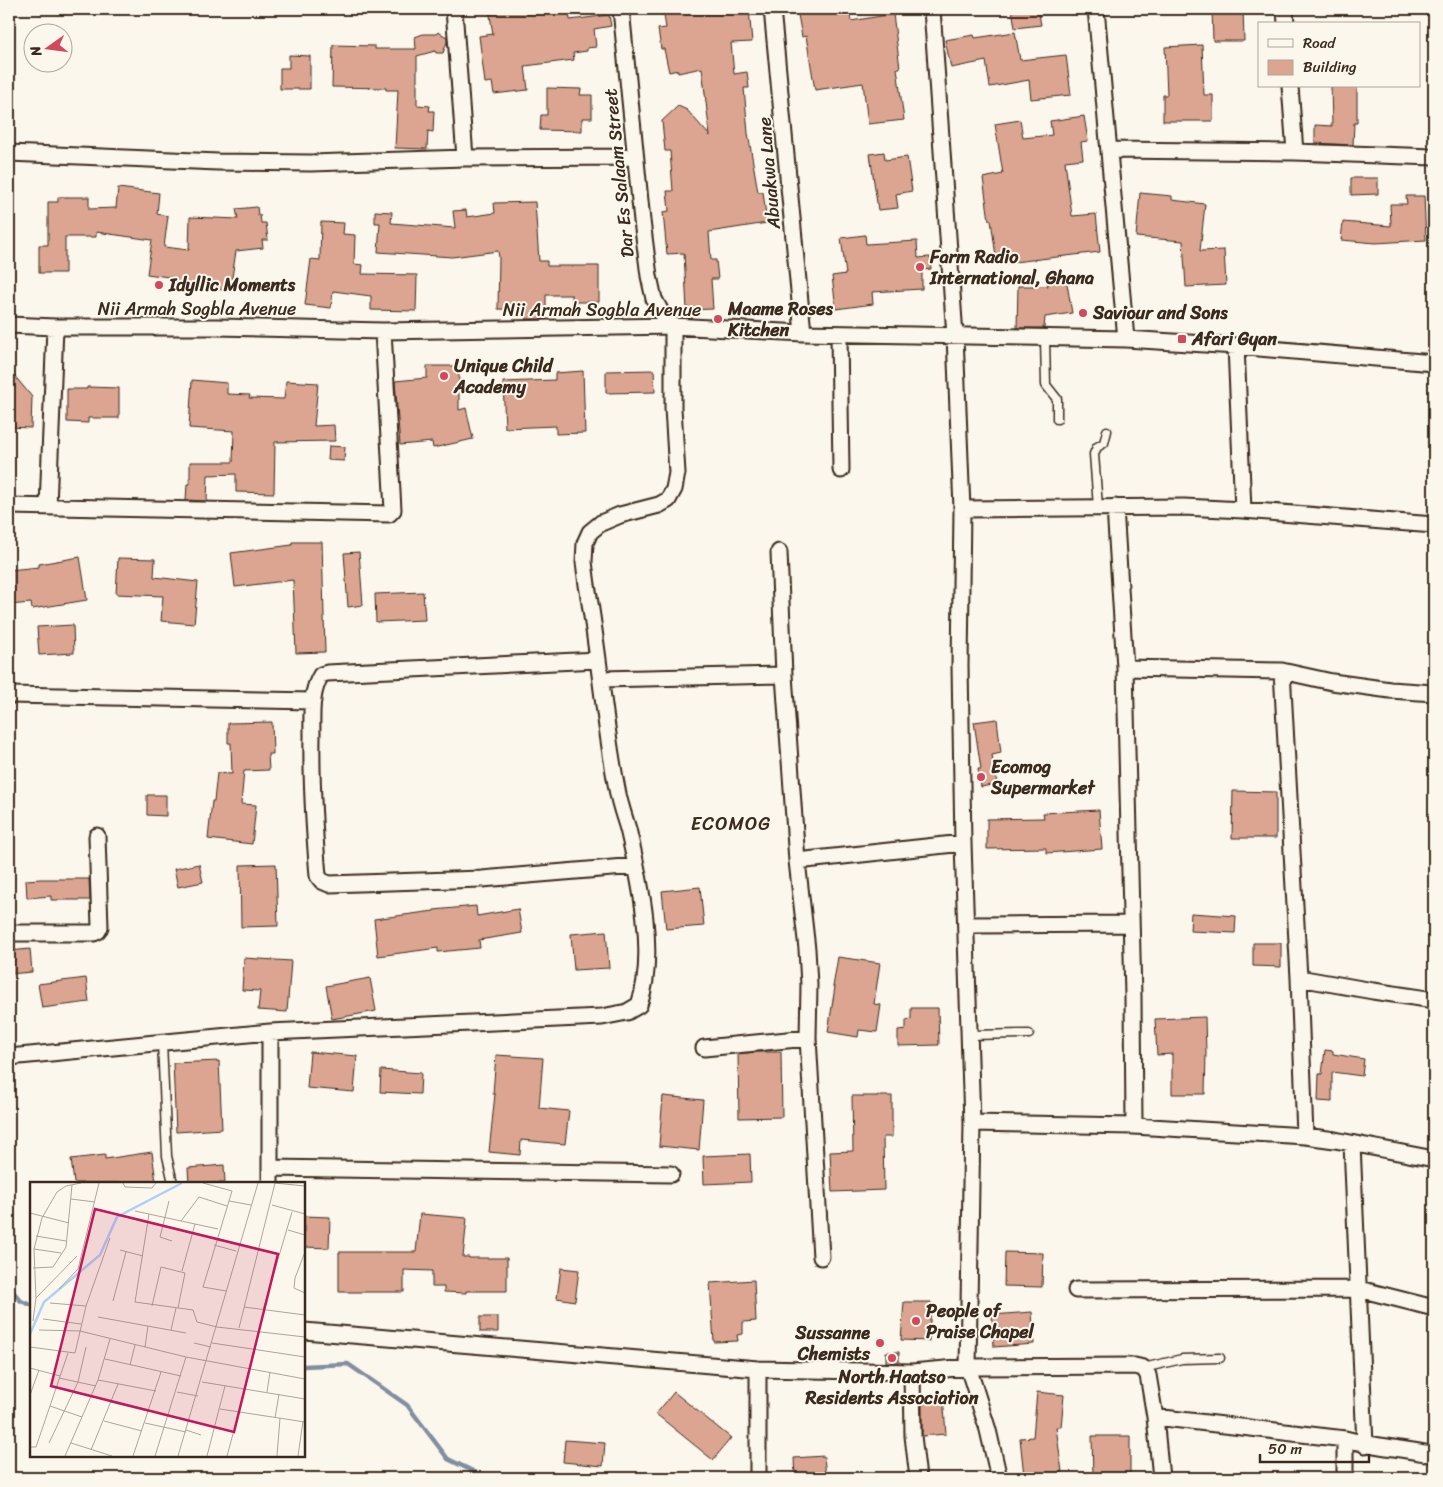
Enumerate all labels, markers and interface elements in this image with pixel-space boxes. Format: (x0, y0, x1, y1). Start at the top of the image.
north arrow (22, 22, 72, 72)
legend (1258, 22, 1420, 88)
text: Road (1303, 30, 1336, 56)
text: N (22, 43, 49, 60)
text: Building (1303, 54, 1357, 80)
street label: Dar Es Salaam Street (594, 87, 644, 259)
street label: Abuakwa Lane (748, 116, 790, 231)
place label: Farm Radio International, Ghana (929, 241, 1094, 294)
marker: Farm Radio International, Ghana (914, 261, 926, 273)
place label: Idyllic Moments (168, 269, 296, 301)
marker: Idyllic Moments (153, 279, 165, 291)
street label: Nii Armah Sogbla Avenue (98, 293, 296, 325)
place label: Maame Roses Kitchen (727, 293, 834, 346)
street label: Nii Armah Sogbla Avenue (503, 294, 701, 326)
place label: Saviour and Sons (1092, 297, 1228, 329)
marker: Saviour and Sons (1077, 307, 1089, 319)
marker: Maame Roses Kitchen (712, 313, 724, 325)
place label: Afari Gyan (1191, 323, 1277, 355)
marker: Afari Gyan (1176, 333, 1188, 345)
place label: Unique Child Academy (453, 350, 554, 403)
marker: Unique Child Academy (438, 370, 450, 382)
place label: Ecomog Supermarket (990, 751, 1096, 804)
marker: Ecomog Supermarket (975, 771, 987, 783)
district label: ECOMOG (691, 807, 771, 840)
inset map (30, 1182, 305, 1457)
place label: People of Praise Chapel (926, 1295, 1034, 1348)
marker: People of Praise Chapel (910, 1315, 922, 1327)
place label: Sussanne Chemists (794, 1317, 871, 1370)
marker: Sussanne Chemists (874, 1337, 886, 1349)
marker: North Haatso Residents Association (886, 1352, 898, 1364)
place label: North Haatso Residents Association (805, 1361, 979, 1414)
scale bar (1260, 1432, 1369, 1464)
text: 50 m (1268, 1436, 1303, 1462)

